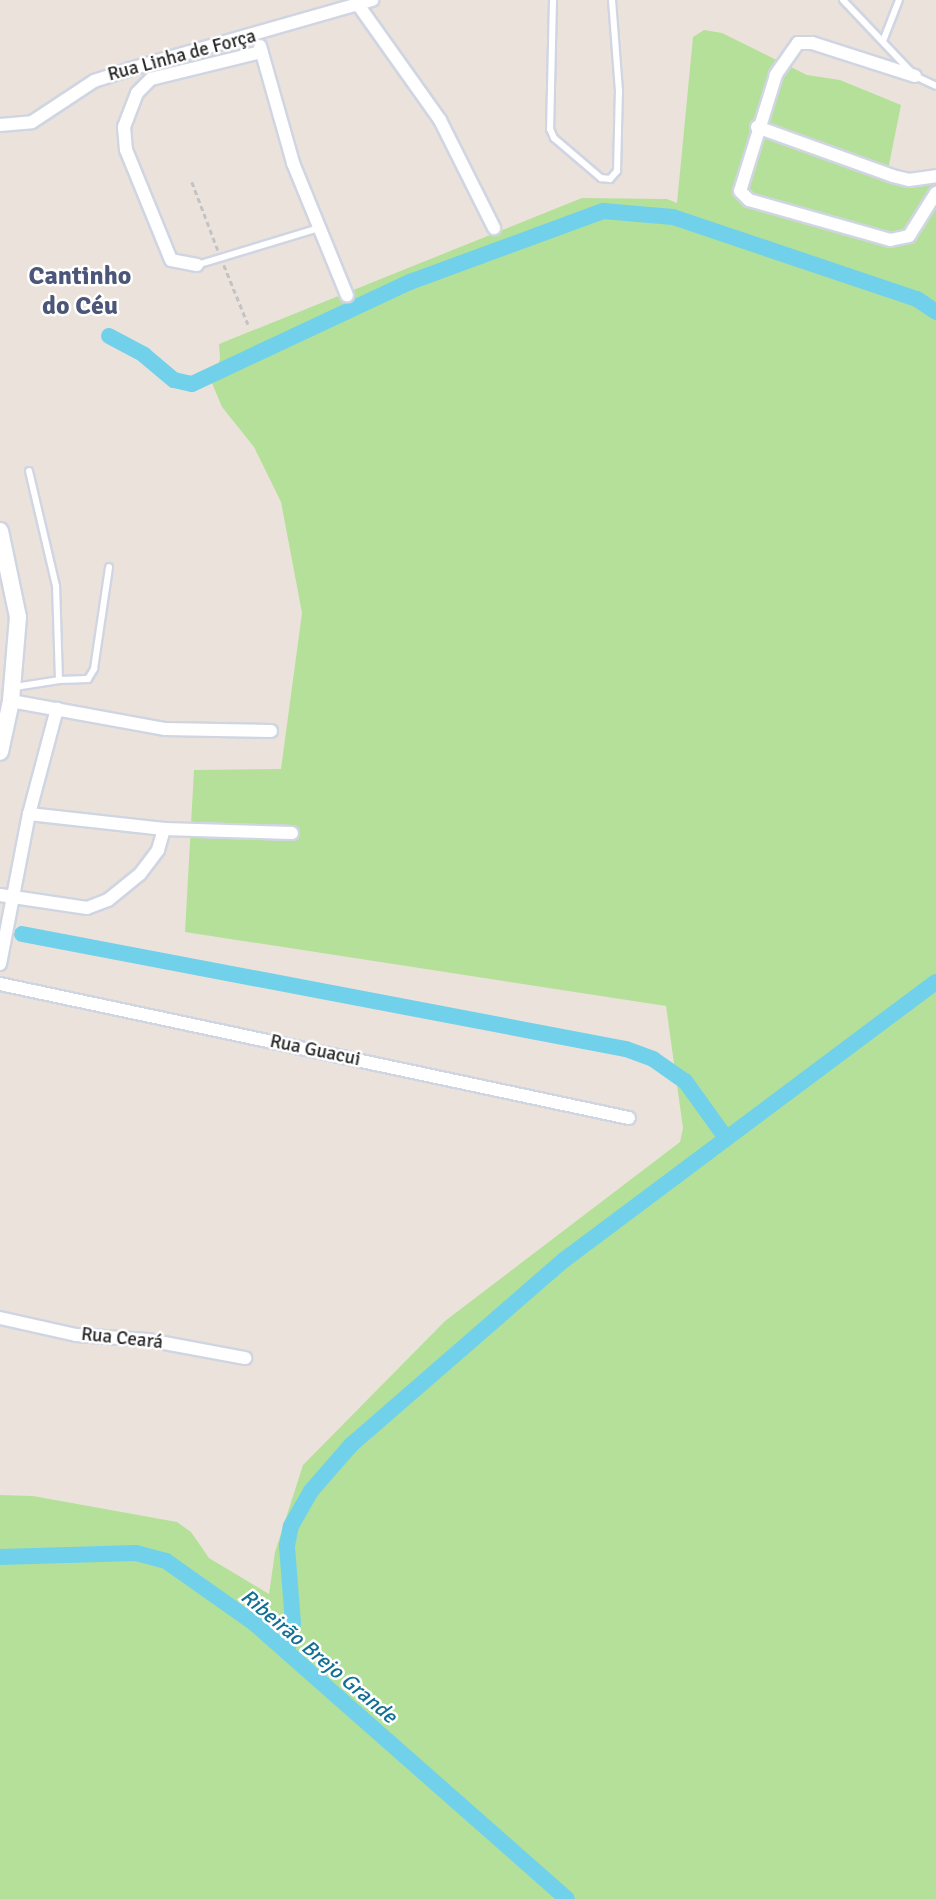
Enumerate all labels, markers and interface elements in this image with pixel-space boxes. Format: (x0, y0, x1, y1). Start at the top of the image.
street label: Rua Linha de Força (105, 25, 259, 87)
district label: Cantinho do Céu (29, 261, 131, 322)
street label: Rua Guacui (268, 1030, 362, 1072)
street label: Rua Ceará (80, 1323, 164, 1355)
water label: Ribeirão Brejo Grande (236, 1583, 402, 1729)

